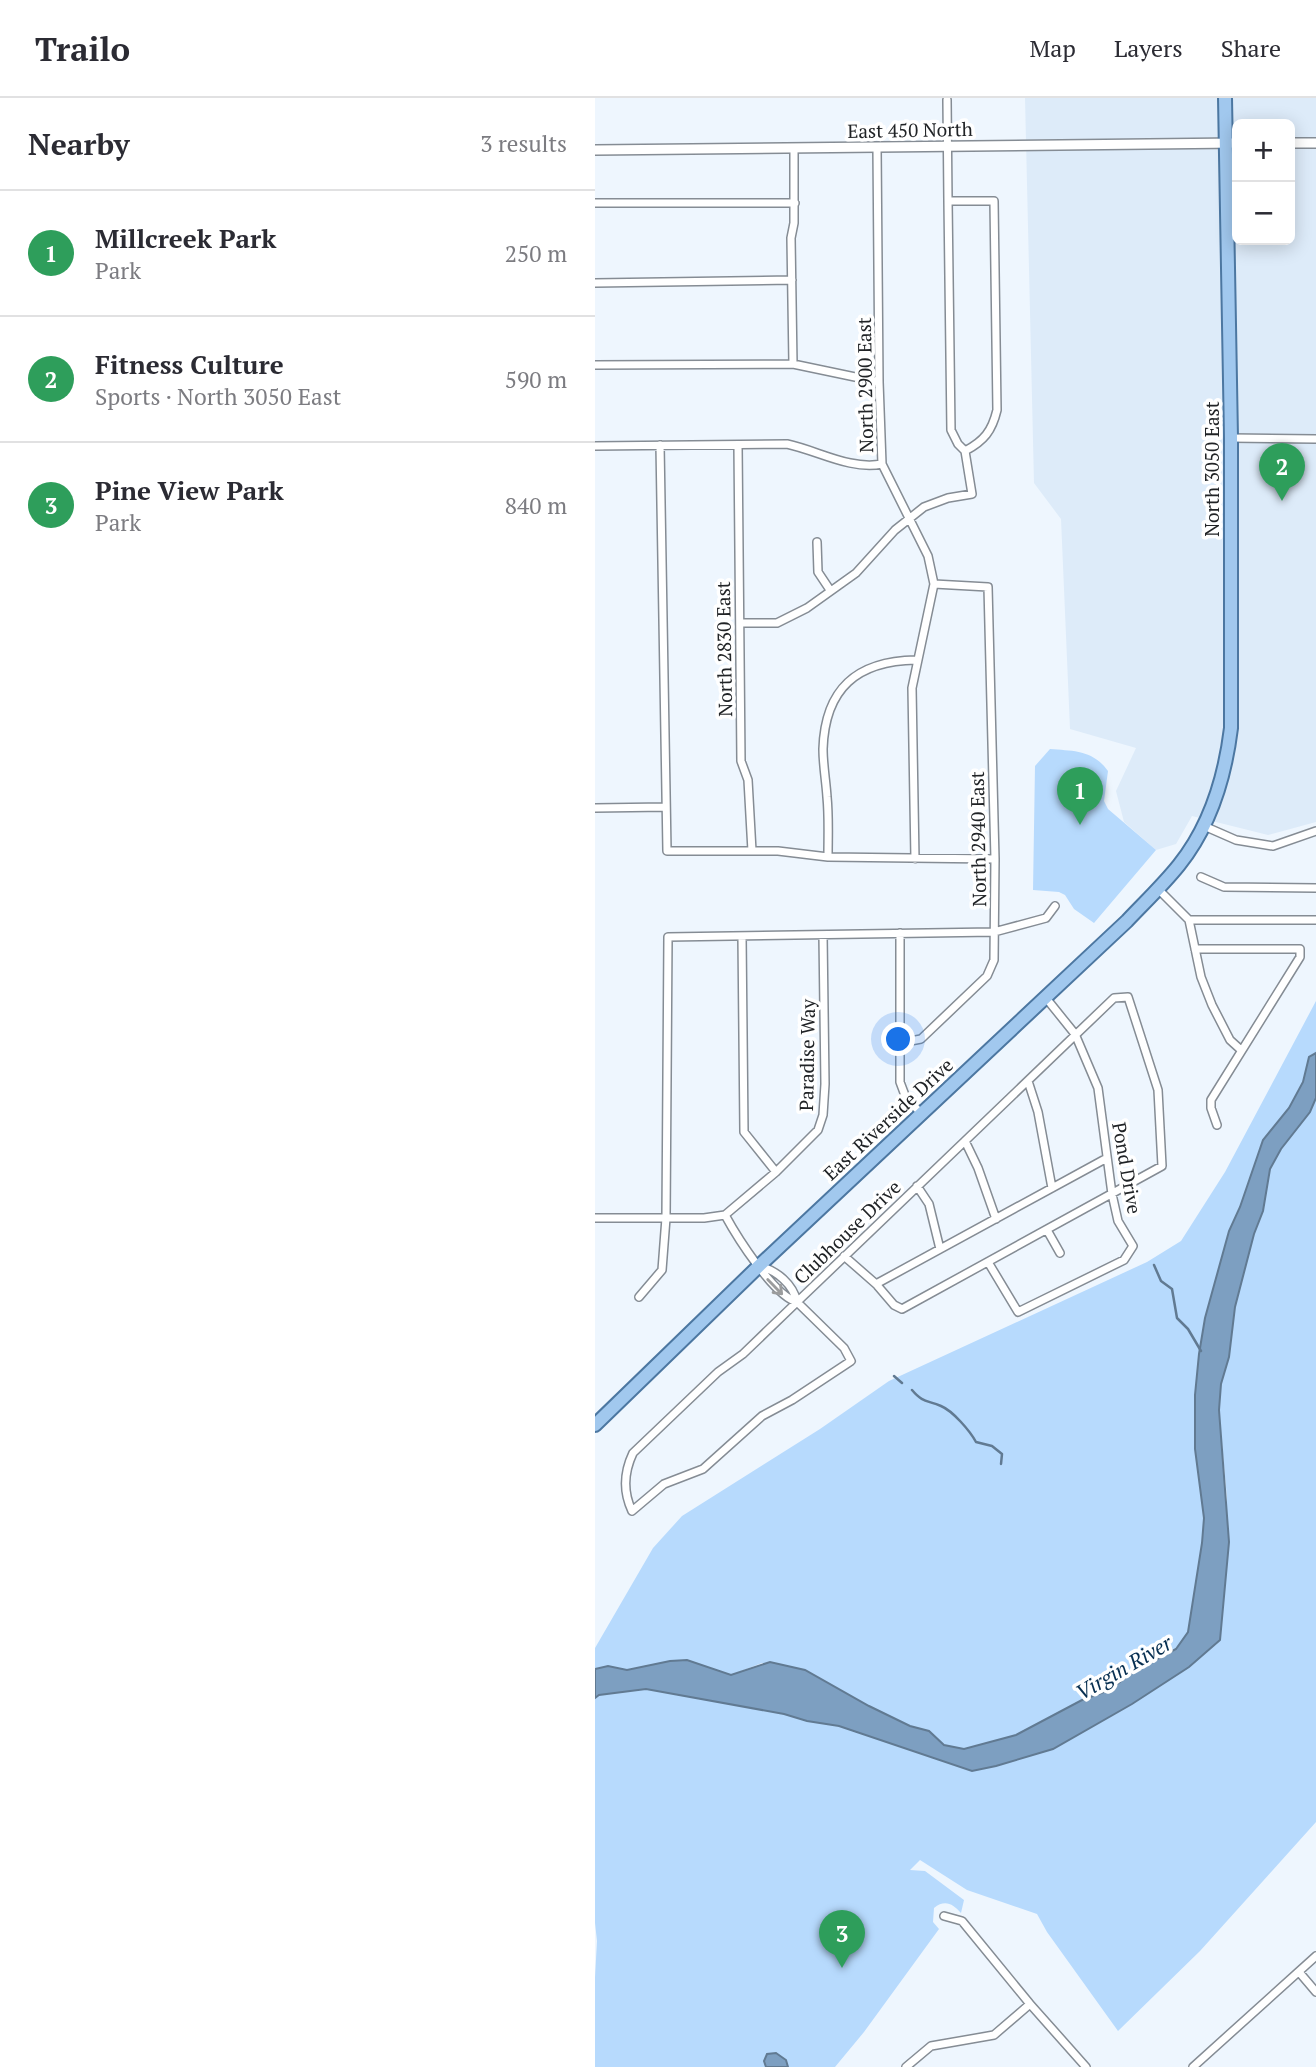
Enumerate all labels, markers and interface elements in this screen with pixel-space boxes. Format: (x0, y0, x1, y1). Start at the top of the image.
text: Trailo (35, 27, 130, 70)
text: Map (1029, 32, 1076, 64)
text: Layers (1114, 32, 1183, 64)
text: Share (1221, 32, 1281, 64)
street label: East 450 North (847, 116, 973, 143)
map controls (1232, 119, 1295, 245)
button: + (1232, 119, 1295, 182)
text: Nearby (28, 124, 130, 164)
text: 3 results (480, 128, 567, 159)
button: − (1232, 182, 1295, 245)
text: Millcreek Park (95, 221, 276, 255)
text: 1 (45, 238, 58, 269)
text: 250 m (505, 238, 567, 269)
text: Park (95, 255, 141, 286)
street label: North 2900 East (851, 317, 878, 453)
text: Fitness Culture (95, 347, 284, 381)
text: 2 (45, 364, 58, 395)
text: 590 m (505, 364, 567, 395)
text: Sports · North 3050 East (95, 381, 341, 412)
street label: North 3050 East (1199, 401, 1224, 537)
pin: 2 (1259, 443, 1305, 501)
text: Pine View Park (95, 473, 284, 507)
text: 3 (45, 490, 58, 521)
text: 840 m (505, 490, 567, 521)
text: Park (95, 507, 141, 538)
street label: North 2830 East (710, 581, 737, 717)
pin: 1 (1057, 767, 1103, 825)
street label: North 2940 East (964, 771, 991, 907)
street label: Paradise Way (793, 998, 820, 1111)
your location (881, 1022, 915, 1056)
street label: East Riverside Drive (818, 1052, 958, 1185)
street label: Pond Drive (1107, 1120, 1148, 1216)
street label: Clubhouse Drive (788, 1174, 906, 1289)
one-way arrow (767, 1278, 784, 1295)
water label: Virgin River (1070, 1628, 1177, 1706)
pin: 3 (819, 1910, 865, 1968)

